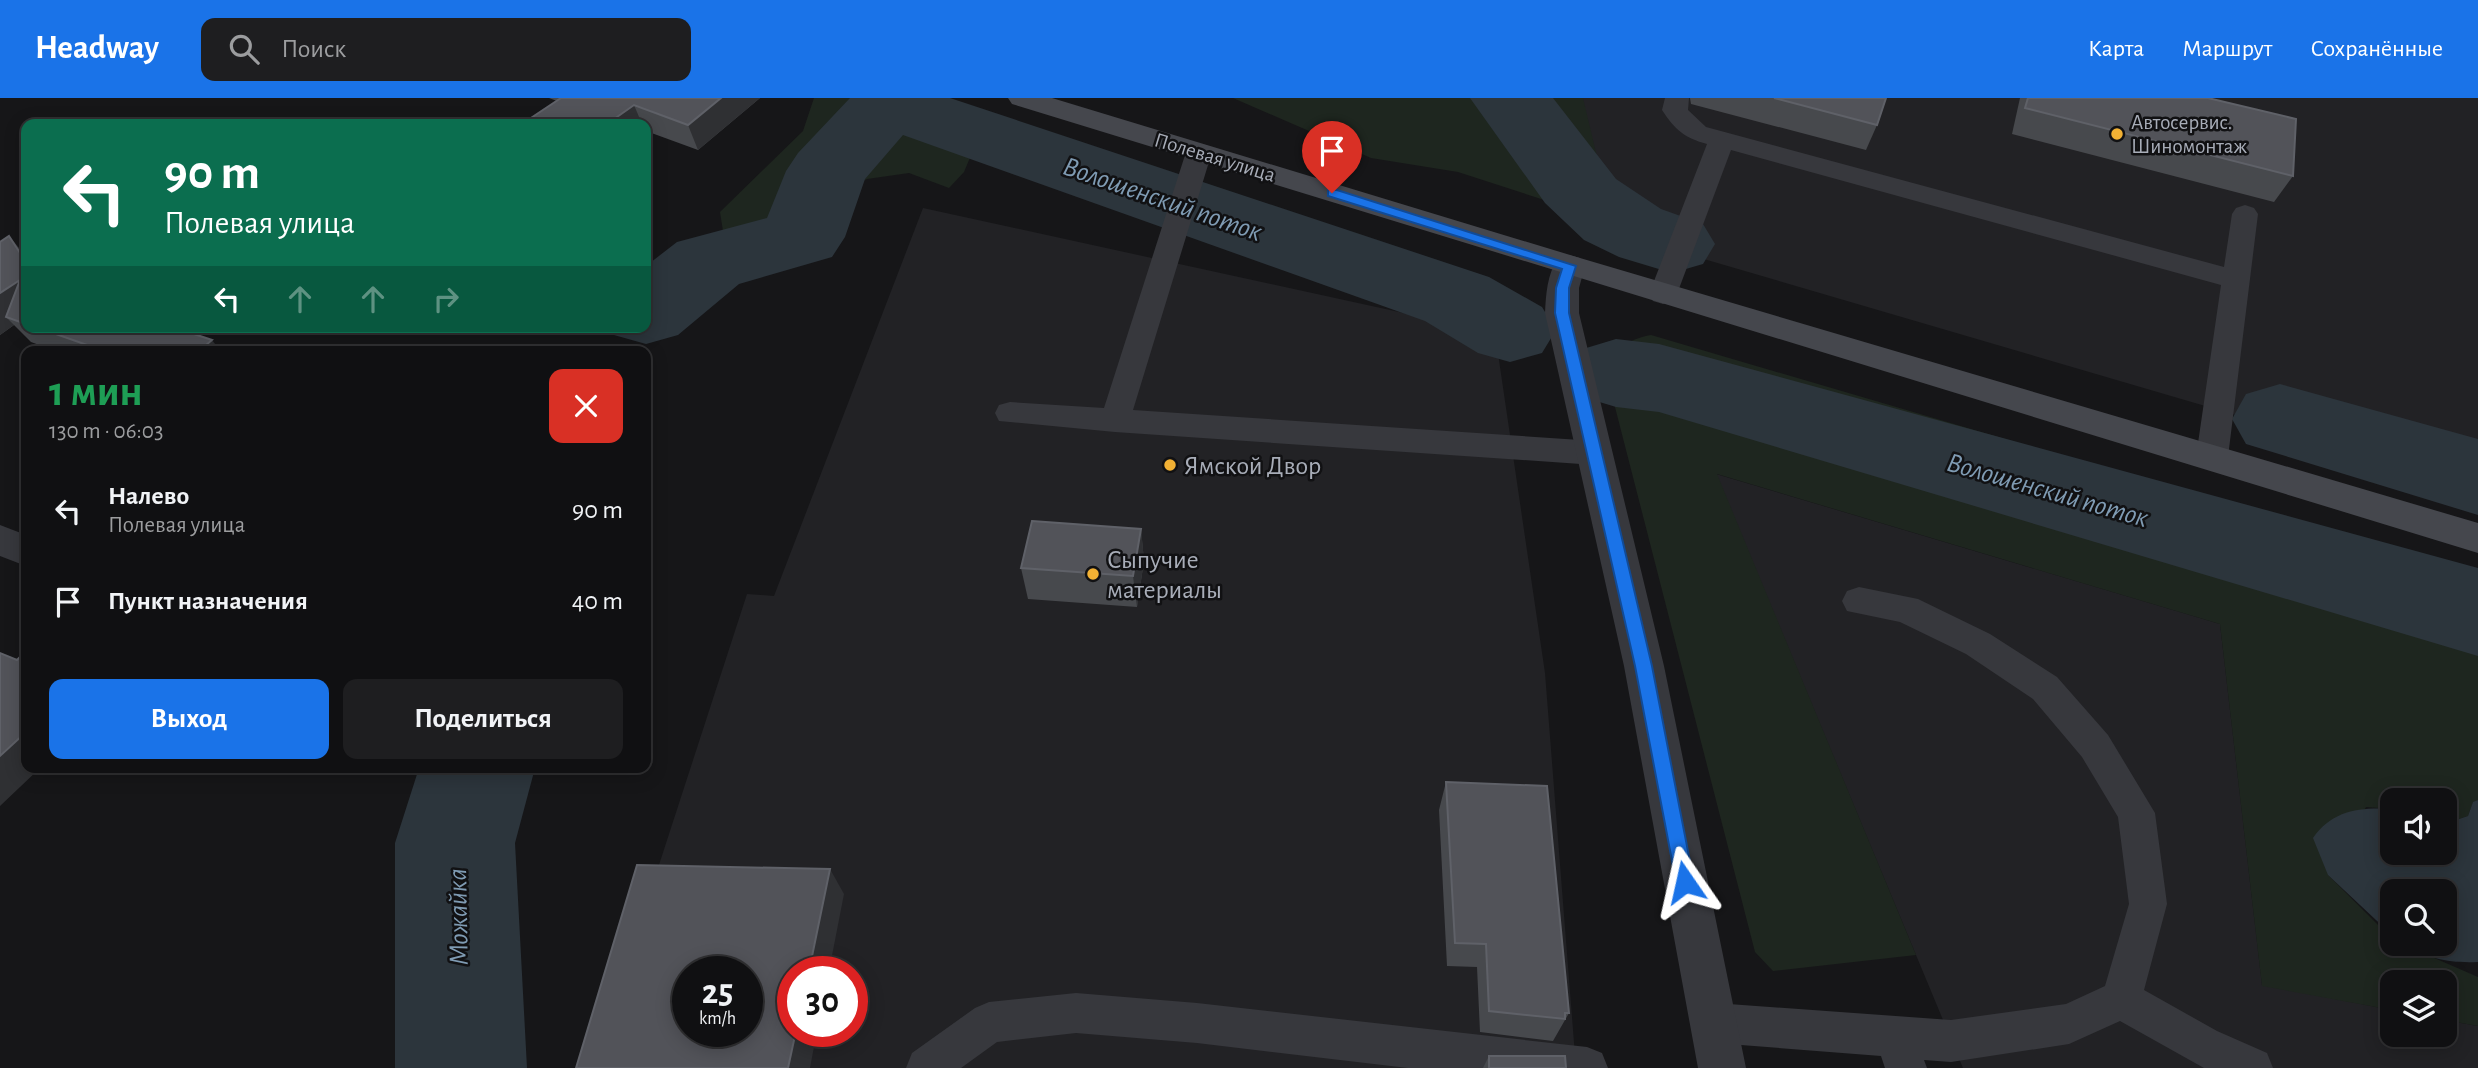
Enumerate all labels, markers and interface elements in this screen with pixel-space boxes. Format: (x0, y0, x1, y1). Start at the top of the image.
search box (201, 18, 691, 81)
icon: search (225, 30, 263, 68)
text: Headway (35, 32, 159, 65)
text: Поиск (281, 36, 346, 62)
text: Карта (2088, 37, 2144, 61)
text: Маршрут (2182, 37, 2272, 61)
text: Сохранённые (2310, 37, 2443, 61)
place label: Автосервис. Шиномонтаж (2131, 112, 2247, 157)
pin (1302, 121, 1362, 193)
marker: Автосервис. Шиномонтаж (2109, 126, 2125, 142)
street label: Полевая улица (1152, 129, 1278, 186)
icon: arrive (1313, 132, 1351, 170)
icon: left (49, 147, 140, 238)
text: 90 m (164, 149, 260, 198)
water label: Волошенский поток (1059, 153, 1266, 247)
text: Полевая улица (164, 207, 355, 239)
icon: left (208, 280, 246, 318)
icon: ahead (281, 280, 319, 318)
icon: ahead (354, 280, 392, 318)
icon: right (427, 280, 465, 318)
button: close (549, 369, 623, 443)
text: 1 мин (49, 371, 143, 413)
text: 130 m · 06:03 (49, 420, 163, 443)
water label: Волошенский поток (1944, 449, 2152, 533)
place label: Ямской Двор (1184, 453, 1321, 479)
marker: Ямской Двор (1162, 457, 1178, 473)
text: Налево (108, 483, 189, 509)
icon: left (49, 492, 87, 530)
text: 90 m (572, 497, 623, 523)
text: Полевая улица (108, 514, 245, 537)
place label: Сыпучие материалы (1107, 547, 1222, 603)
marker: Сыпучие материалы (1085, 566, 1101, 582)
icon: arrive (49, 583, 87, 621)
text: Пункт назначения (108, 588, 308, 614)
text: 40 m (572, 588, 623, 614)
button: Выход (49, 679, 329, 759)
button: Поделиться (343, 679, 623, 759)
map controls (2380, 788, 2457, 1047)
button: sound (2380, 788, 2457, 865)
position arrow (1648, 845, 1722, 919)
water label: Можайка (444, 868, 474, 966)
button: search (2380, 879, 2457, 956)
speed limit sign: 30 (777, 956, 868, 1047)
button: layers (2380, 970, 2457, 1047)
text: 25 (702, 975, 733, 1010)
text: km/h (699, 1010, 736, 1028)

